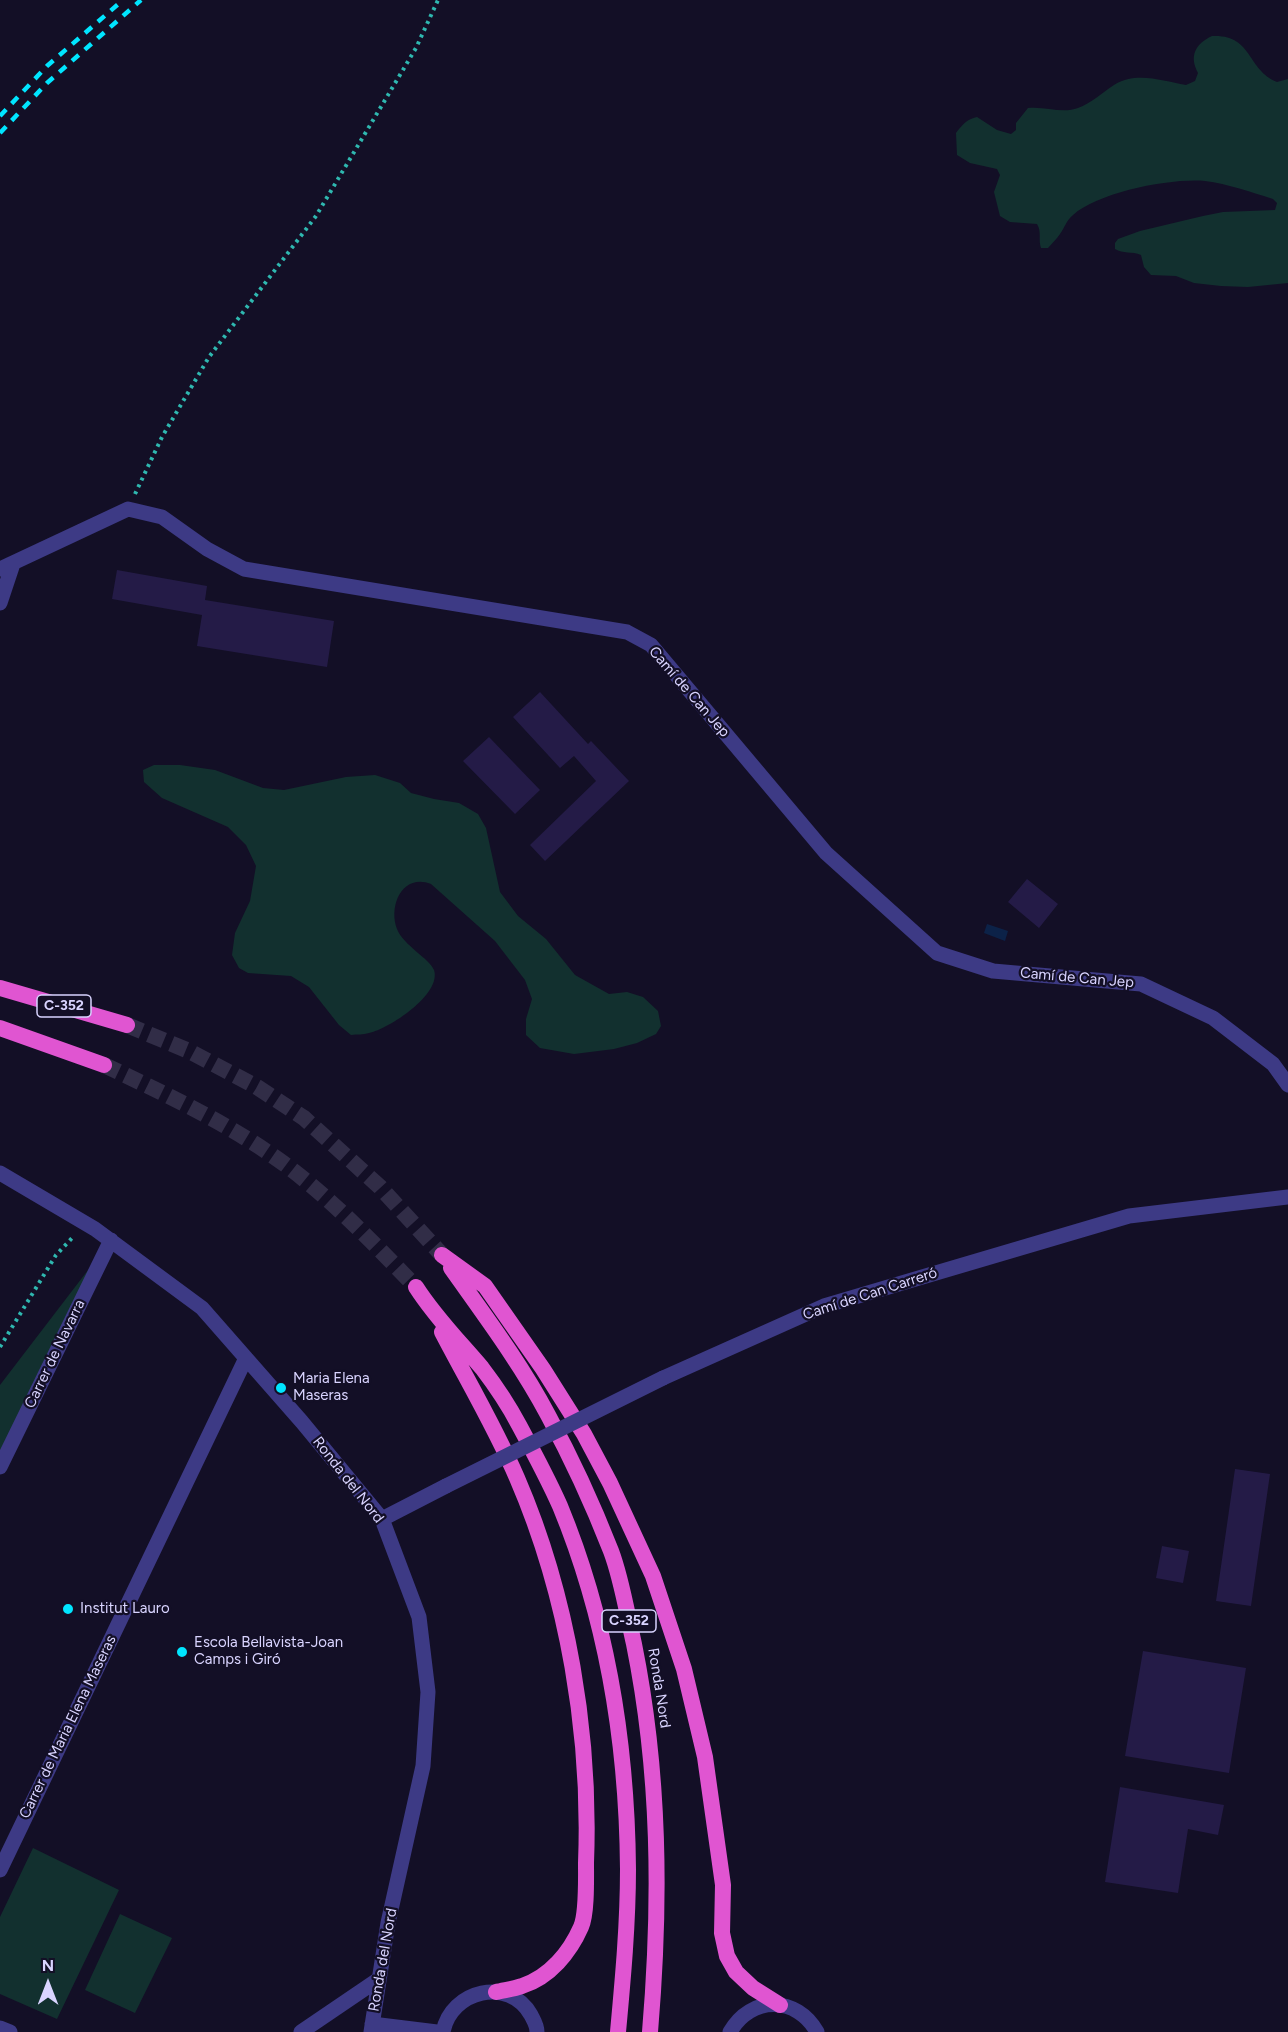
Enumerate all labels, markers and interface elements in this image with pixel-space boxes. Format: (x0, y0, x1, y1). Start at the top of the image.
street label: Camí de Can Jep (645, 643, 733, 741)
street label: Camí de Can Jep (1019, 964, 1135, 992)
road number: C-352 (37, 995, 91, 1017)
street label: Camí de Can Carreró (801, 1264, 939, 1324)
street label: Carrer de Navarra (21, 1297, 89, 1411)
place label: Maria Elena Maseras (293, 1370, 370, 1405)
marker: Maria Elena Maseras (274, 1381, 288, 1395)
street label: Ronda del Nord (309, 1433, 387, 1527)
place label: Institut Lauro (80, 1600, 170, 1618)
marker: Institut Lauro (61, 1602, 75, 1616)
road number: C-352 (602, 1610, 656, 1632)
street label: Carrer de Maria Elena Maseras (16, 1632, 120, 1822)
place label: Escola Bellavista-Joan Camps i Giró (194, 1634, 343, 1669)
marker: Escola Bellavista-Joan Camps i Giró (175, 1645, 189, 1659)
street label: Ronda Nord (644, 1647, 674, 1729)
street label: Ronda del Nord (365, 1907, 401, 2013)
north arrow (18, 1954, 78, 2014)
text: N (42, 1956, 54, 1975)

